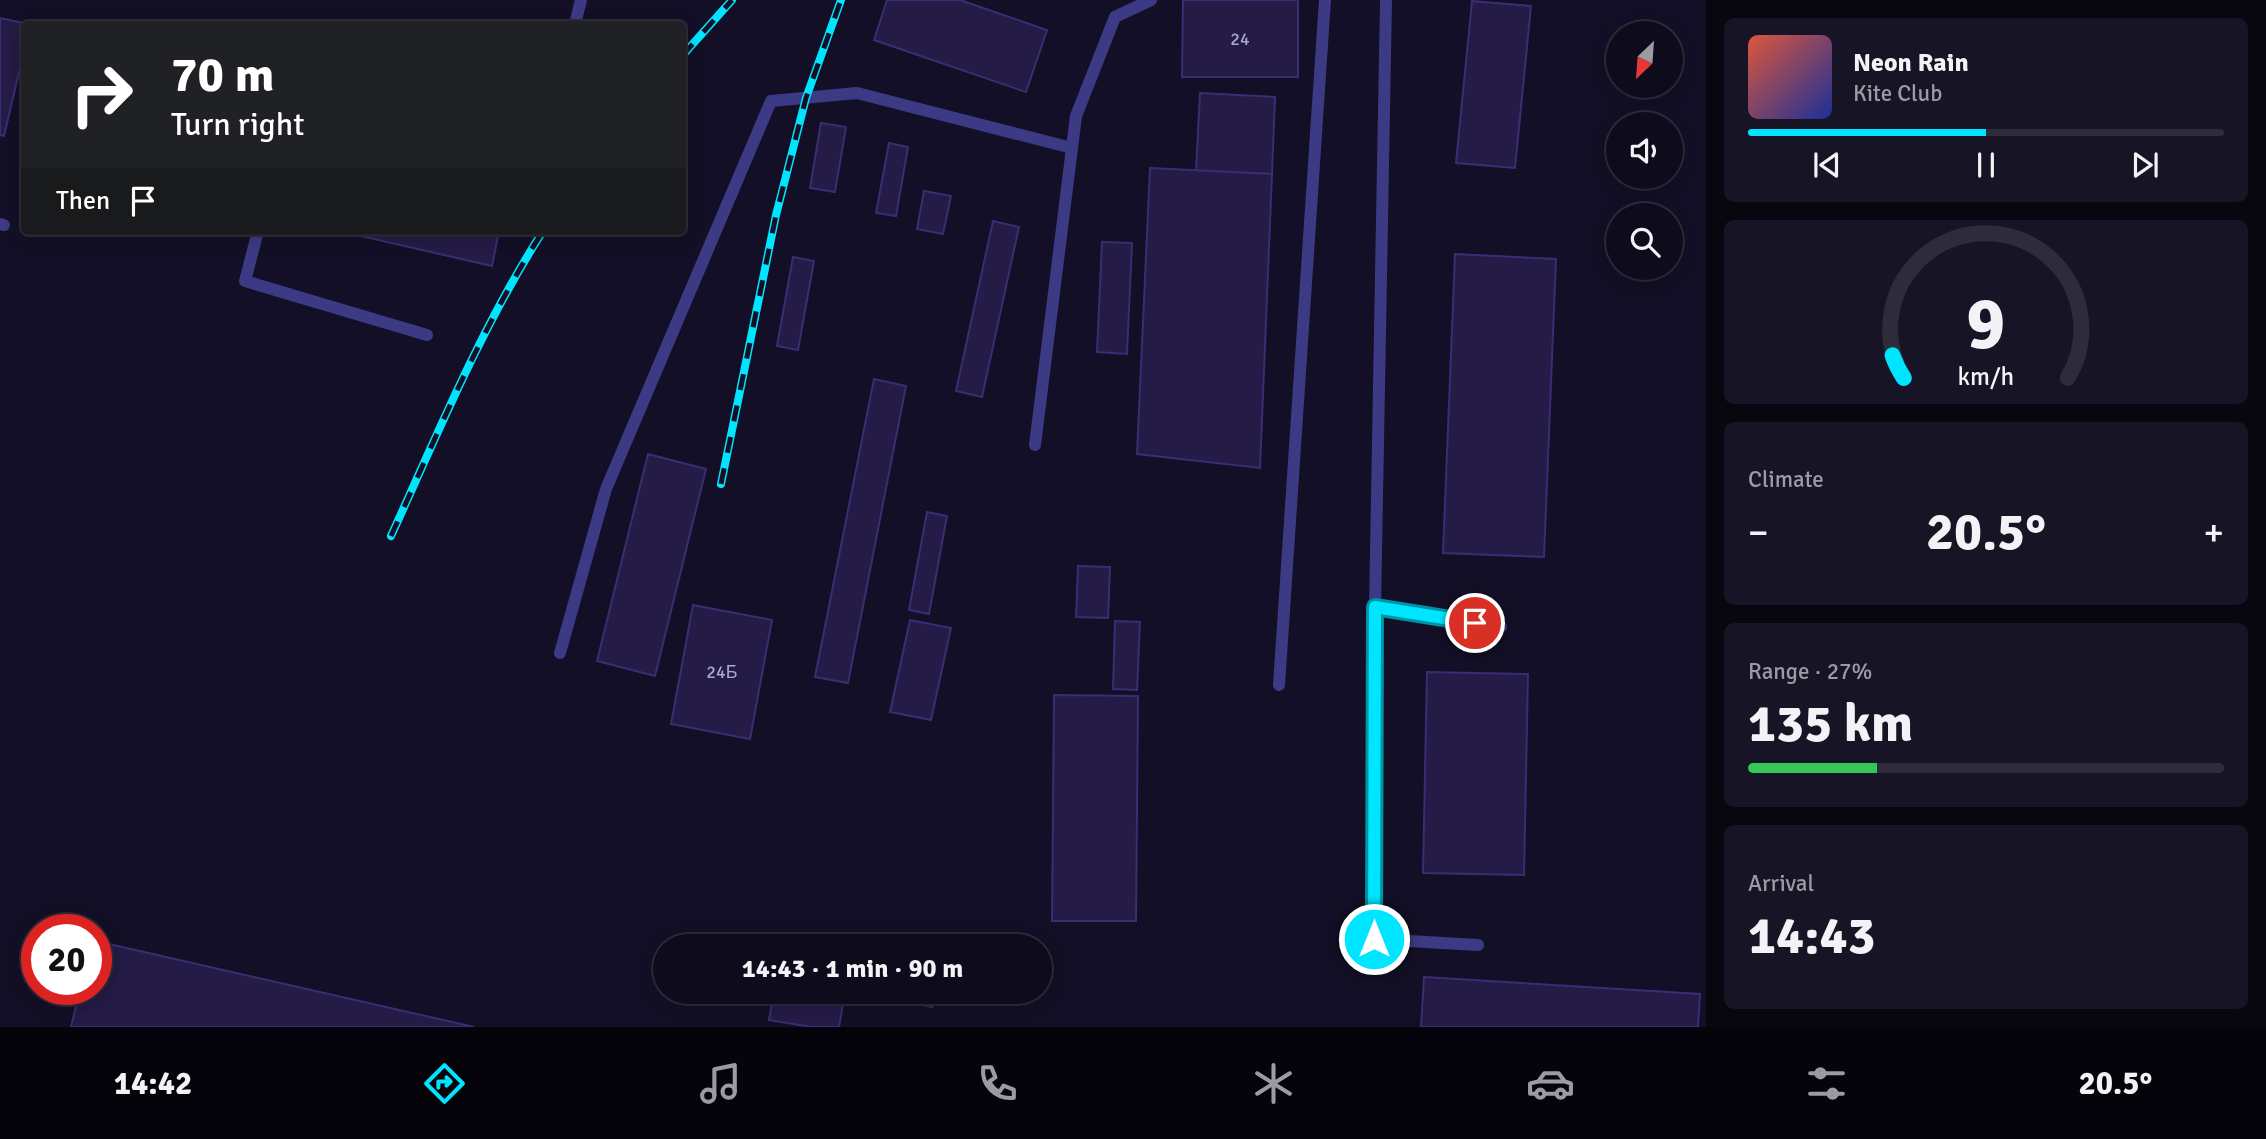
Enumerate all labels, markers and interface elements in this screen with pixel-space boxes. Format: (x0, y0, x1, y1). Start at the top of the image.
north arrow (1606, 21, 1684, 98)
map controls (1606, 21, 1683, 280)
house number: 24 (1230, 28, 1250, 50)
text: 70 m (171, 45, 274, 105)
text: Neon Rain (1853, 47, 1969, 79)
icon: right (56, 49, 147, 140)
text: Kite Club (1853, 79, 1942, 108)
text: Turn right (171, 105, 304, 144)
button: sound (1606, 112, 1683, 189)
icon: previous (1808, 146, 1846, 184)
icon: pause (1967, 146, 2005, 184)
icon: next (2126, 146, 2164, 184)
icon: arrive (124, 182, 162, 220)
text: Then (56, 185, 110, 217)
button: search (1606, 203, 1683, 280)
text: 9 (1966, 280, 2006, 369)
text: km/h (1958, 360, 2014, 391)
text: Climate (1748, 465, 1824, 494)
text: 20.5° (1926, 500, 2046, 564)
text: − (1748, 509, 1769, 556)
text: + (2203, 509, 2224, 556)
pin (1445, 593, 1505, 653)
icon: arrive (1456, 604, 1494, 642)
text: Range · 27% (1748, 657, 1872, 686)
house number: 24Б (706, 661, 738, 683)
text: 135 km (1748, 692, 1913, 756)
text: Arrival (1748, 869, 1814, 898)
position arrow (1337, 902, 1411, 976)
text: 14:43 (1748, 904, 1876, 968)
speed limit sign: 20 (21, 914, 112, 1005)
text: 14:43 · 1 min · 90 m (742, 953, 963, 985)
icon: directions (420, 1059, 469, 1108)
icon: music (696, 1059, 745, 1108)
icon: phone (973, 1059, 1022, 1108)
icon: climate (1249, 1059, 1298, 1108)
icon: car (1526, 1059, 1575, 1108)
icon: filters (1802, 1059, 1851, 1108)
text: 14:42 (114, 1064, 192, 1103)
text: 20.5° (2078, 1064, 2152, 1103)

